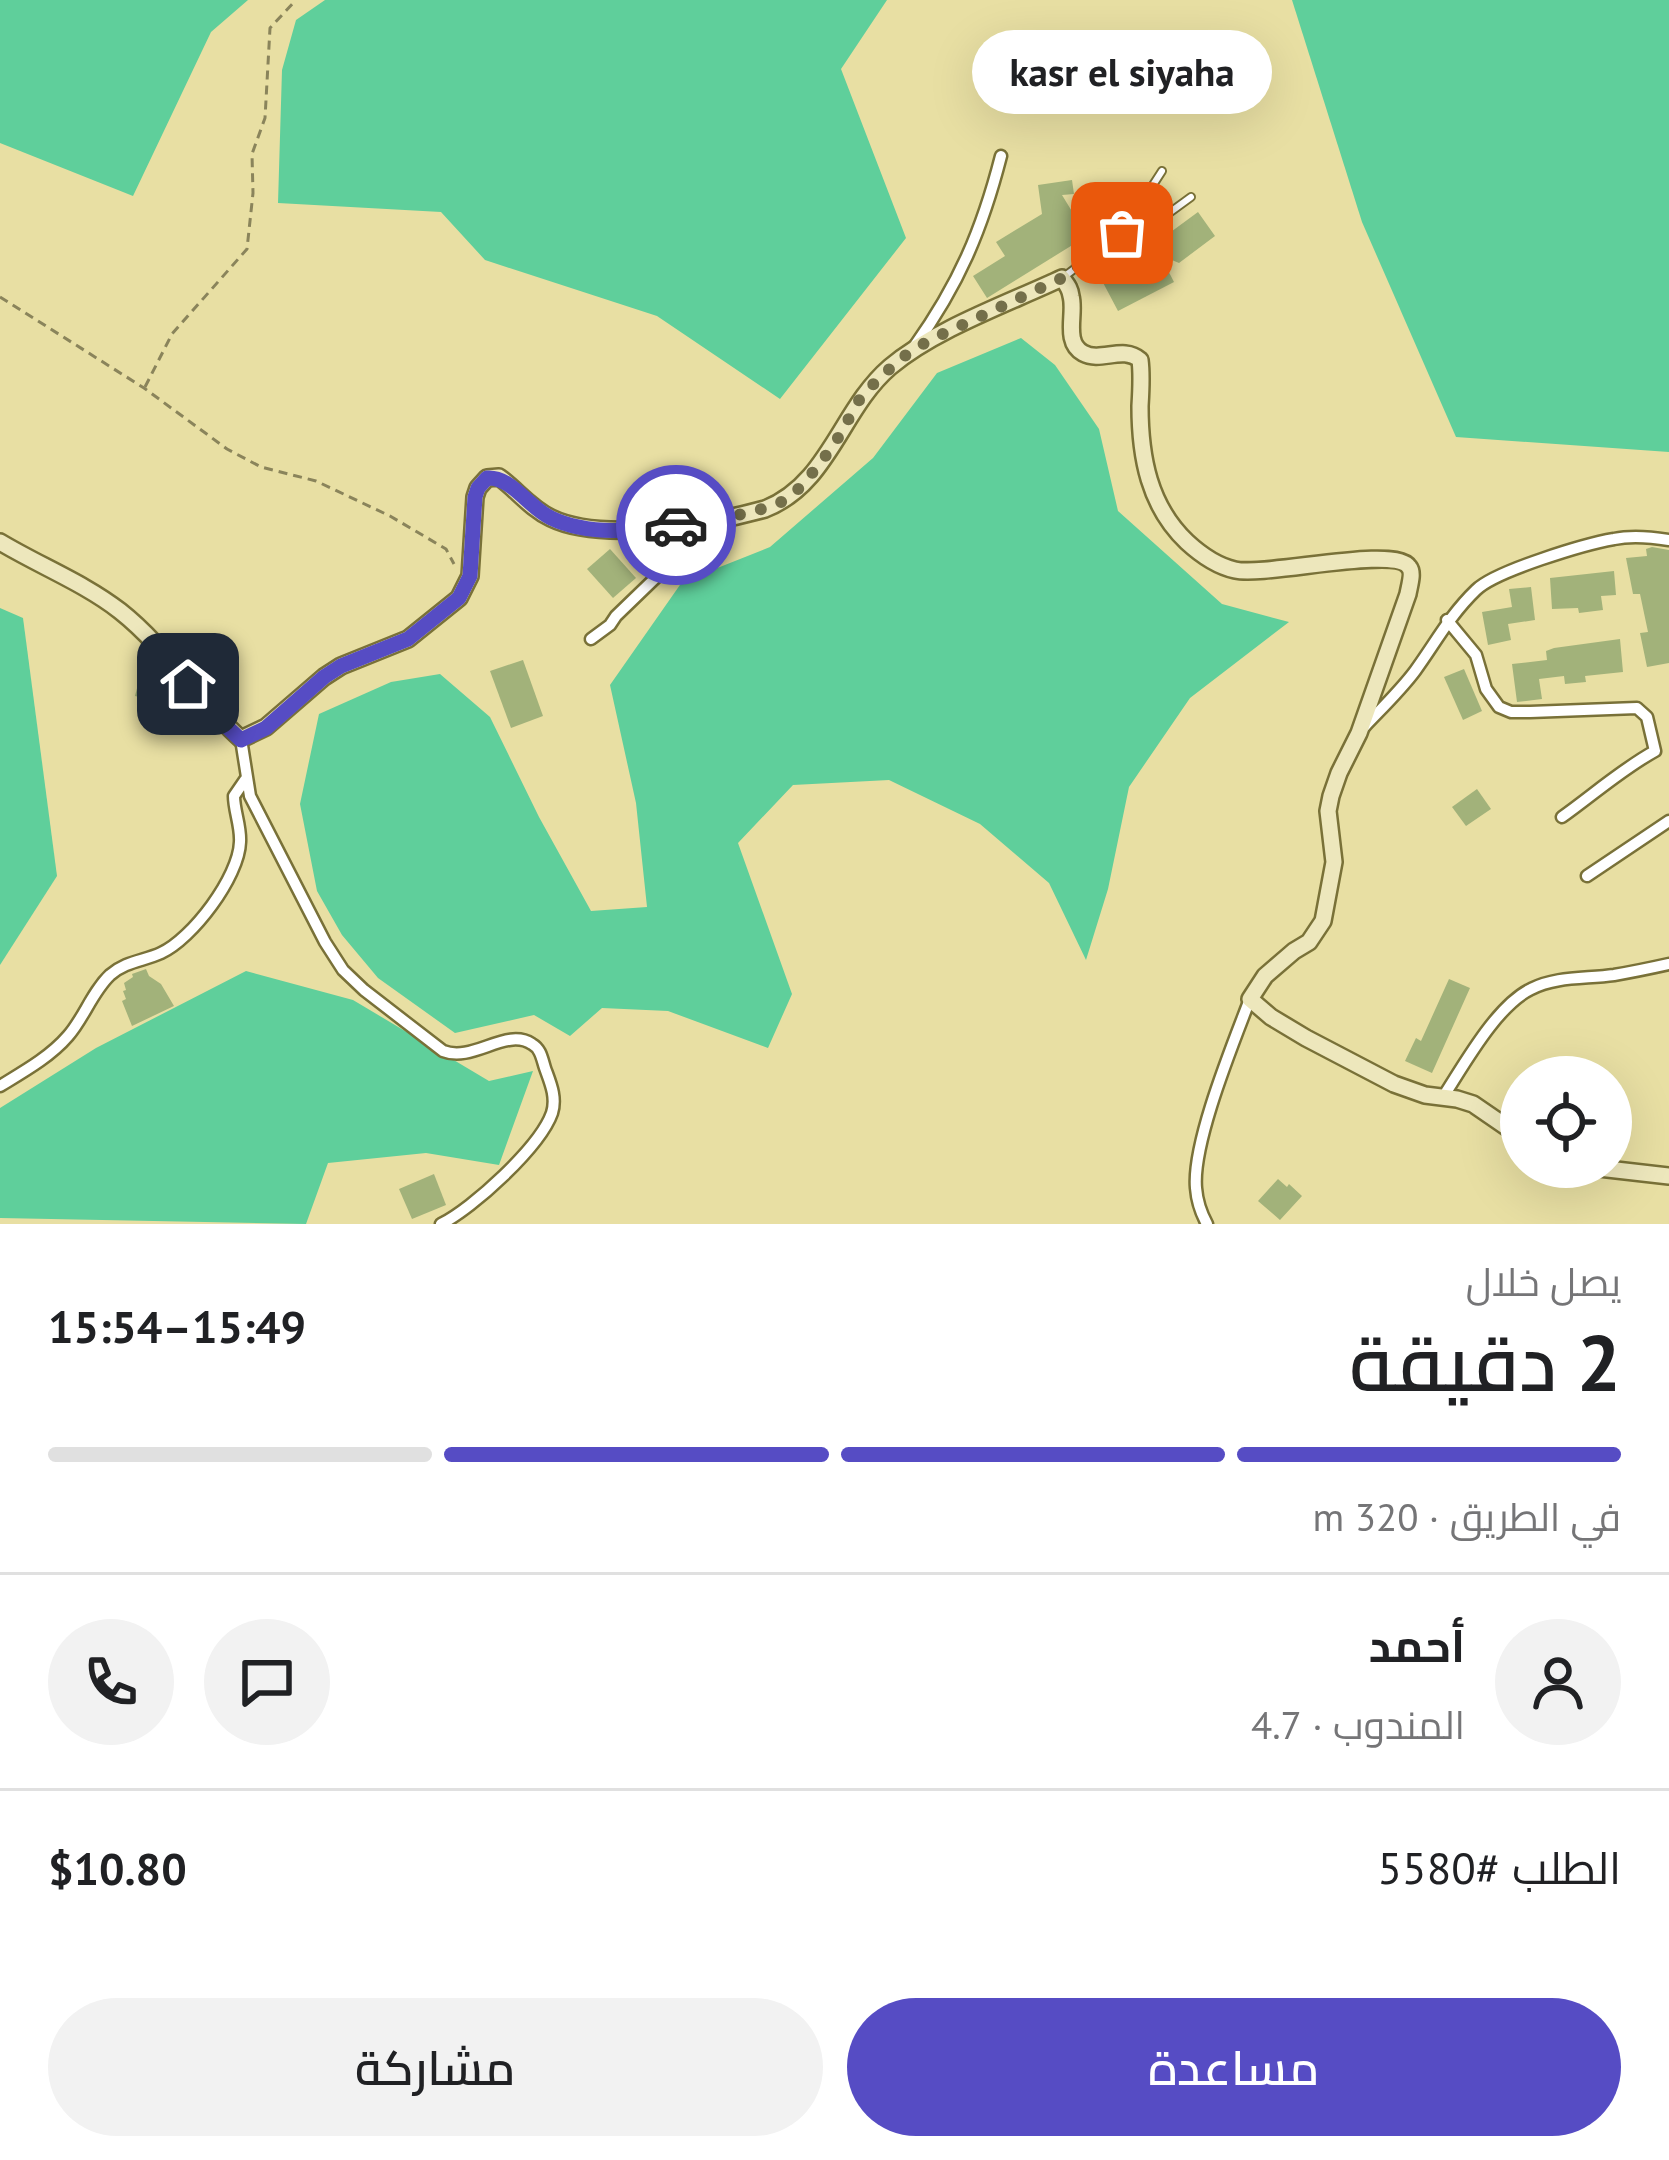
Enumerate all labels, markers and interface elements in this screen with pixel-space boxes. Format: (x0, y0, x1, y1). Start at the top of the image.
callout: kasr el siyaha (972, 29, 1272, 113)
text: kasr el siyaha (1009, 46, 1235, 97)
pin (1071, 182, 1173, 284)
icon: bag (1089, 200, 1155, 266)
courier (616, 465, 736, 585)
icon: car (643, 492, 709, 558)
pin (137, 633, 239, 735)
icon: home (155, 651, 221, 717)
map controls (1500, 1056, 1632, 1188)
button: locate (1500, 1056, 1632, 1188)
text: يصل خلال (1466, 1256, 1621, 1307)
text: 15:49–15:54 (48, 1297, 306, 1355)
text: 2 دقيقة (1349, 1312, 1621, 1413)
text: في الطريق · 320 m (1313, 1491, 1621, 1542)
text: أحمد (1369, 1616, 1465, 1674)
button: phone (48, 1619, 174, 1745)
button: chat (204, 1619, 330, 1745)
button: person (1495, 1619, 1621, 1745)
text: المندوب · 4.7 (1251, 1699, 1465, 1750)
text: الطلب #5580 (1378, 1838, 1621, 1896)
text: $10.80 (48, 1839, 187, 1897)
button: مشاركة (48, 1998, 823, 2136)
button: مساعدة (847, 1998, 1621, 2136)

